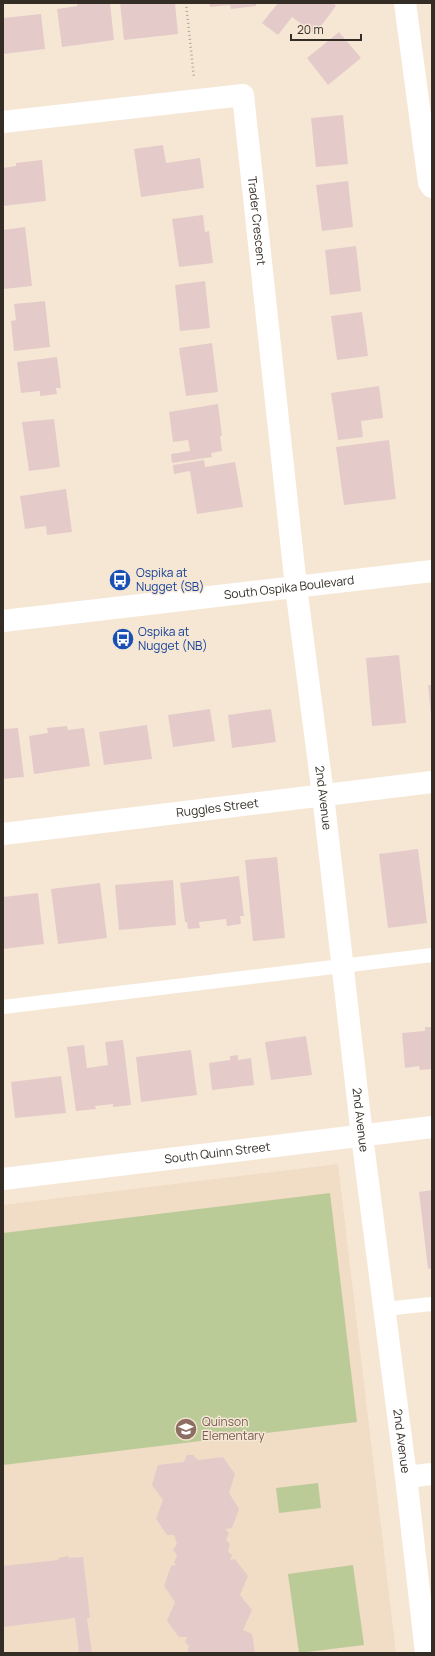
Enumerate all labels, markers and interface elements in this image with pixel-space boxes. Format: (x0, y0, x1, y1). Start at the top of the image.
scale bar (291, 16, 361, 42)
text: 20 m (297, 21, 324, 38)
street label: Trader Crescent (244, 175, 270, 266)
place label: Ospika at Nugget (SB) (136, 564, 204, 595)
bus stop icon: Ospika at Nugget (SB) (107, 567, 133, 593)
street label: South Ospika Boulevard (223, 571, 355, 603)
place label: Ospika at Nugget (NB) (138, 623, 208, 654)
bus stop icon: Ospika at Nugget (NB) (110, 626, 136, 652)
street label: 2nd Avenue (311, 765, 336, 831)
street label: Ruggles Street (175, 794, 260, 821)
street label: 2nd Avenue (349, 1087, 373, 1153)
street label: South Quinn Street (163, 1138, 272, 1167)
street label: 2nd Avenue (389, 1408, 414, 1474)
place label: Quinson Elementary (202, 1413, 265, 1444)
school or university icon: Quinson Elementary (173, 1416, 199, 1442)

